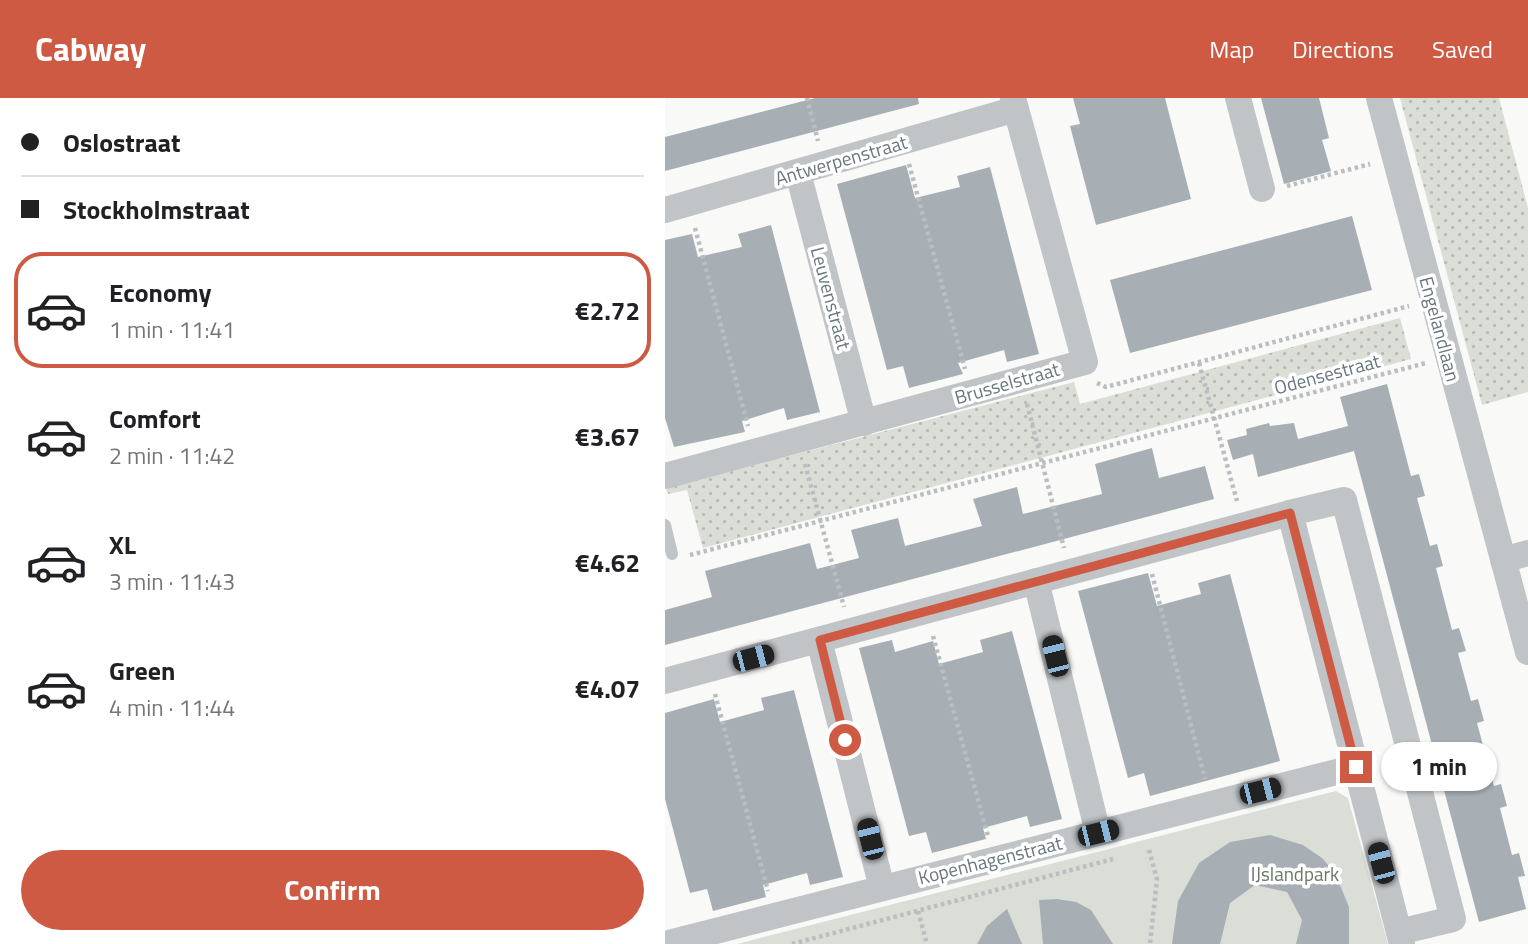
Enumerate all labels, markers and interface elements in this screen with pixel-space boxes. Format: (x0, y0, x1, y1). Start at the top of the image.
text: Cabway (35, 24, 146, 74)
text: Map (1209, 31, 1254, 67)
text: Directions (1292, 31, 1394, 67)
text: Saved (1432, 31, 1493, 67)
text: Oslostraat (63, 123, 181, 162)
street label: Antwerpenstraat (771, 127, 911, 192)
text: Stockholmstraat (63, 190, 250, 229)
street label: Leuvenstraat (804, 243, 859, 353)
text: Economy (109, 273, 211, 312)
street label: Engelandlaan (1413, 273, 1468, 385)
icon: car (25, 279, 88, 342)
text: €2.72 (575, 291, 640, 330)
text: 1 min · 11:41 (109, 312, 235, 347)
street label: Odensestraat (1271, 345, 1383, 402)
street label: Brusselstraat (951, 354, 1063, 411)
text: Comfort (109, 399, 201, 438)
icon: car (25, 405, 88, 468)
text: €3.67 (575, 417, 640, 456)
text: 2 min · 11:42 (109, 438, 235, 473)
text: XL (109, 525, 136, 564)
icon: car (25, 531, 88, 594)
text: €4.62 (575, 543, 640, 582)
text: 3 min · 11:43 (109, 564, 235, 599)
car (1040, 633, 1071, 679)
car (730, 642, 777, 674)
text: Green (109, 651, 175, 690)
icon: car (25, 657, 88, 720)
text: €4.07 (575, 669, 640, 708)
text: 4 min · 11:44 (109, 690, 235, 725)
route start (829, 724, 861, 756)
callout: 1 min (1381, 742, 1496, 792)
text: 1 min (1411, 749, 1467, 784)
route end (1340, 751, 1372, 783)
car (1238, 776, 1283, 806)
car (855, 816, 886, 862)
car (1076, 818, 1121, 848)
street label: Kopenhagenstraat (915, 828, 1065, 891)
car (1366, 840, 1397, 886)
button: Confirm (21, 850, 644, 930)
park label: IJslandpark (1251, 859, 1339, 888)

